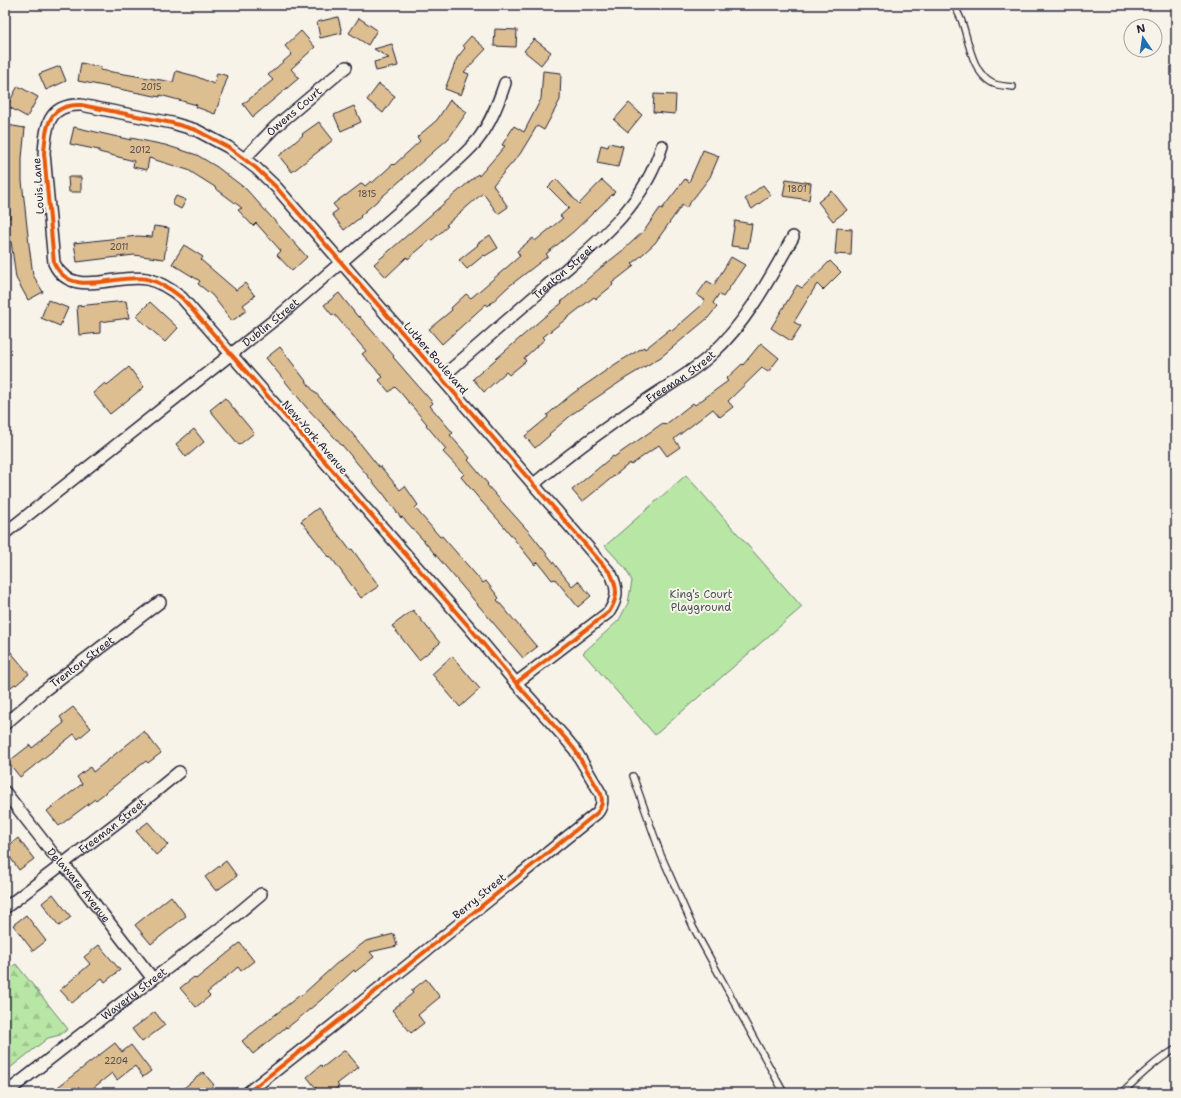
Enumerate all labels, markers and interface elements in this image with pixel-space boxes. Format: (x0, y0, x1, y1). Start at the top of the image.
north arrow (1123, 18, 1163, 58)
text: N (1135, 20, 1147, 37)
house number: 2015 (140, 81, 162, 93)
street label: Owens Court (263, 84, 325, 140)
house number: 2012 (129, 144, 151, 156)
street label: Louis Lane (29, 157, 48, 215)
house number: 1801 (787, 183, 807, 195)
house number: 1815 (358, 188, 376, 200)
house number: 2011 (109, 241, 129, 253)
street label: Trenton Street (529, 241, 598, 303)
street label: Dublin Street (239, 295, 303, 350)
street label: Luther Boulevard (400, 319, 471, 398)
street label: Freeman Street (643, 347, 719, 406)
street label: New York Avenue (278, 397, 351, 477)
park label: King's Court Playground (669, 587, 733, 615)
street label: Trenton Street (47, 633, 118, 692)
street label: Freeman Street (76, 795, 149, 857)
street label: Delaware Avenue (43, 845, 114, 926)
street label: Berry Street (449, 870, 509, 923)
street label: Waverly Street (98, 964, 170, 1024)
house number: 2204 (104, 1055, 128, 1067)

